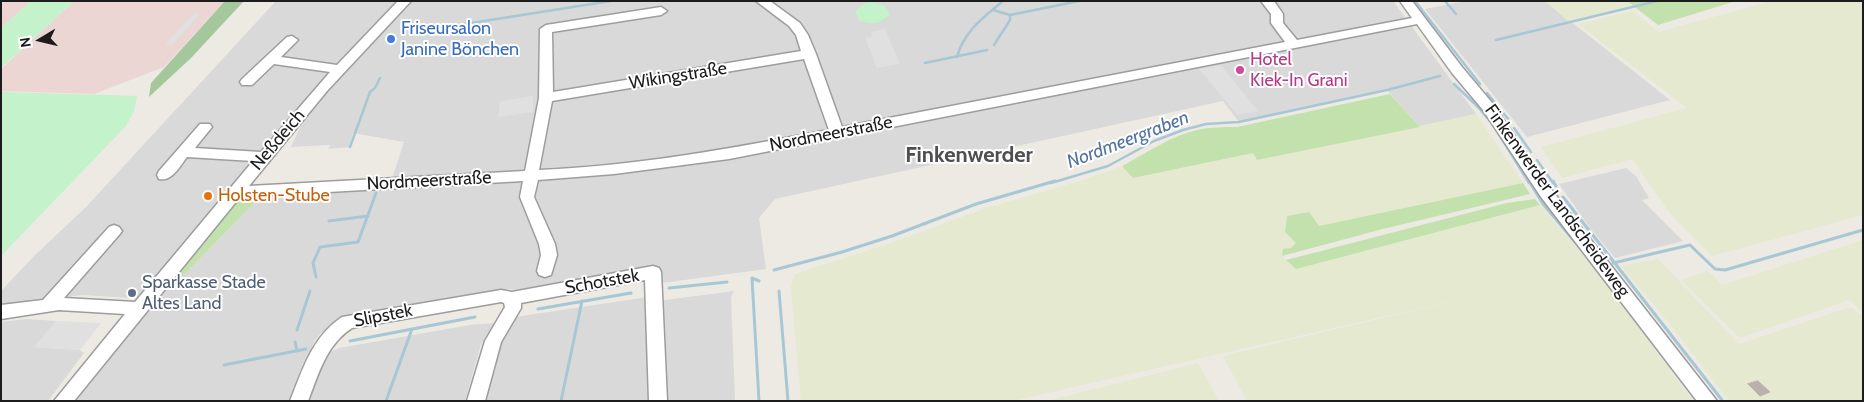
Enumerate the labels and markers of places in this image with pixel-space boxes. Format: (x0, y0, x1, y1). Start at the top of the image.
place label: Friseursalon Janine Bönchen (401, 18, 519, 60)
marker: Friseursalon Janine Bönchen (385, 33, 397, 45)
place label: Hotel Kiek-In Grani (1250, 49, 1348, 92)
marker: Hotel Kiek-In Grani (1234, 64, 1246, 76)
place label: Holsten-Stube (218, 185, 330, 207)
marker: Holsten-Stube (202, 190, 214, 202)
place label: Sparkasse Stade Altes Land (142, 272, 266, 314)
marker: Sparkasse Stade Altes Land (126, 287, 138, 299)

